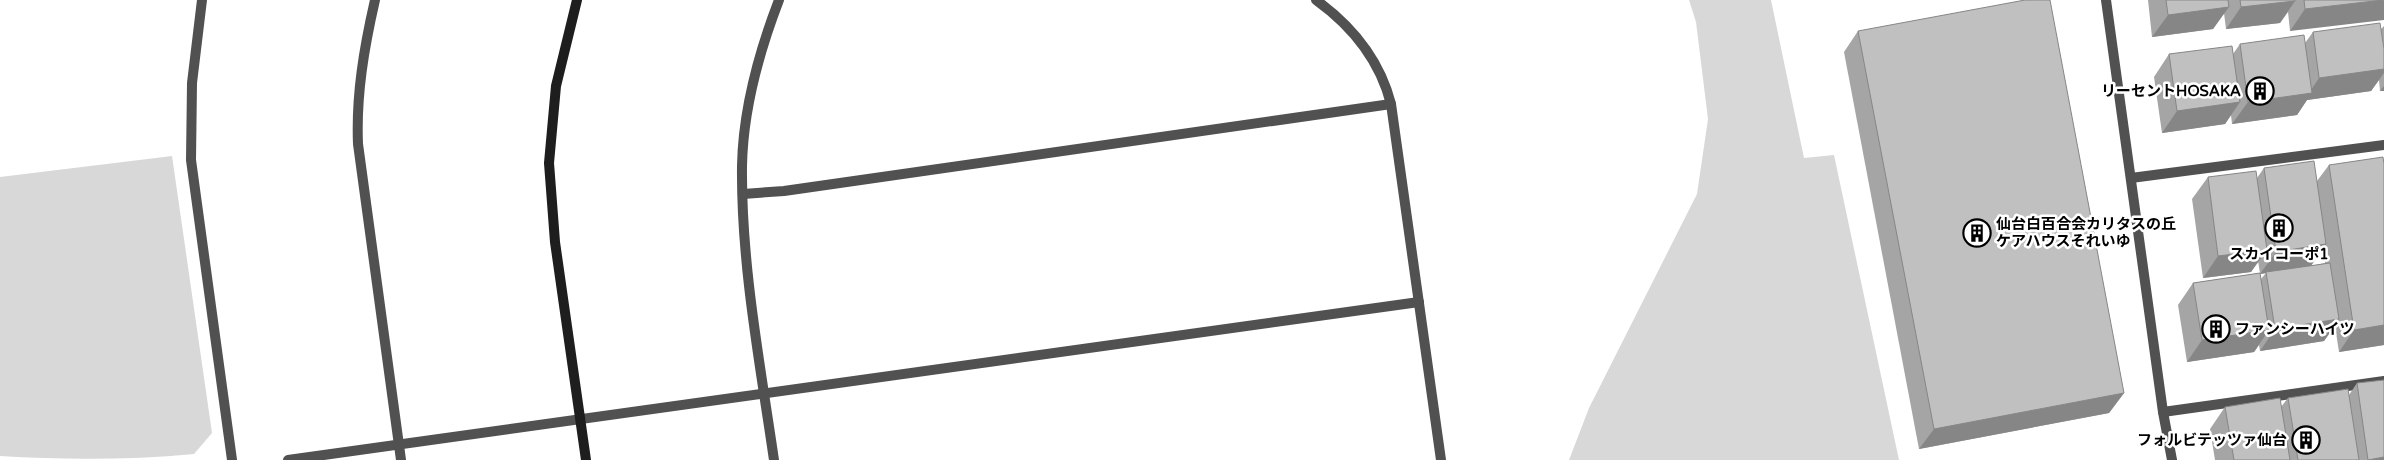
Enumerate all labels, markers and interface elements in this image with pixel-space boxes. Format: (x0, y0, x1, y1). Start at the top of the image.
building icon: リーセントHOSAKA (2245, 76, 2275, 106)
place label: リーセントHOSAKA (2101, 82, 2241, 100)
building icon: スカイコーポ1 (2264, 213, 2294, 243)
place label: 仙台白百合会カリタスの丘 ケアハウスそれいゆ (1996, 215, 2176, 250)
building icon: 仙台白百合会カリタスの丘 ケアハウスそれいゆ (1962, 218, 1992, 248)
place label: スカイコーポ1 (2229, 245, 2329, 263)
building icon: ファンシーハイツ (2201, 314, 2231, 344)
place label: ファンシーハイツ (2235, 320, 2354, 338)
building icon: フォルビテッツァ仙台 (2291, 425, 2321, 455)
place label: フォルビテッツァ仙台 (2137, 431, 2287, 449)

